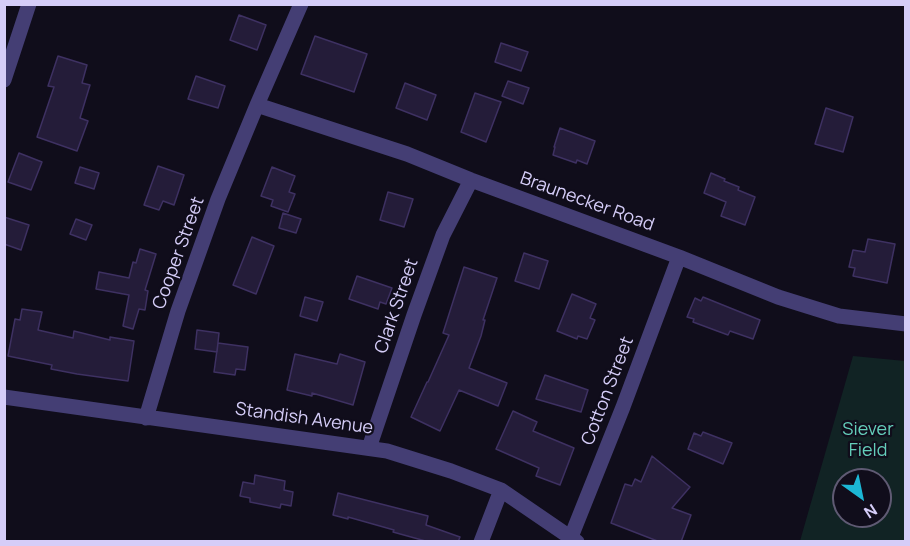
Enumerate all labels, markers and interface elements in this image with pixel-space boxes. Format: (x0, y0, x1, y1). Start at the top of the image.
street label: Braunecker Road (517, 168, 657, 236)
street label: Cooper Street (149, 194, 209, 312)
street label: Clark Street (371, 256, 423, 356)
street label: Cotton Street (577, 334, 639, 448)
street label: Standish Avenue (234, 399, 374, 439)
park label: Siever Field (842, 419, 894, 462)
north arrow (832, 468, 892, 528)
text: N (860, 499, 882, 524)

